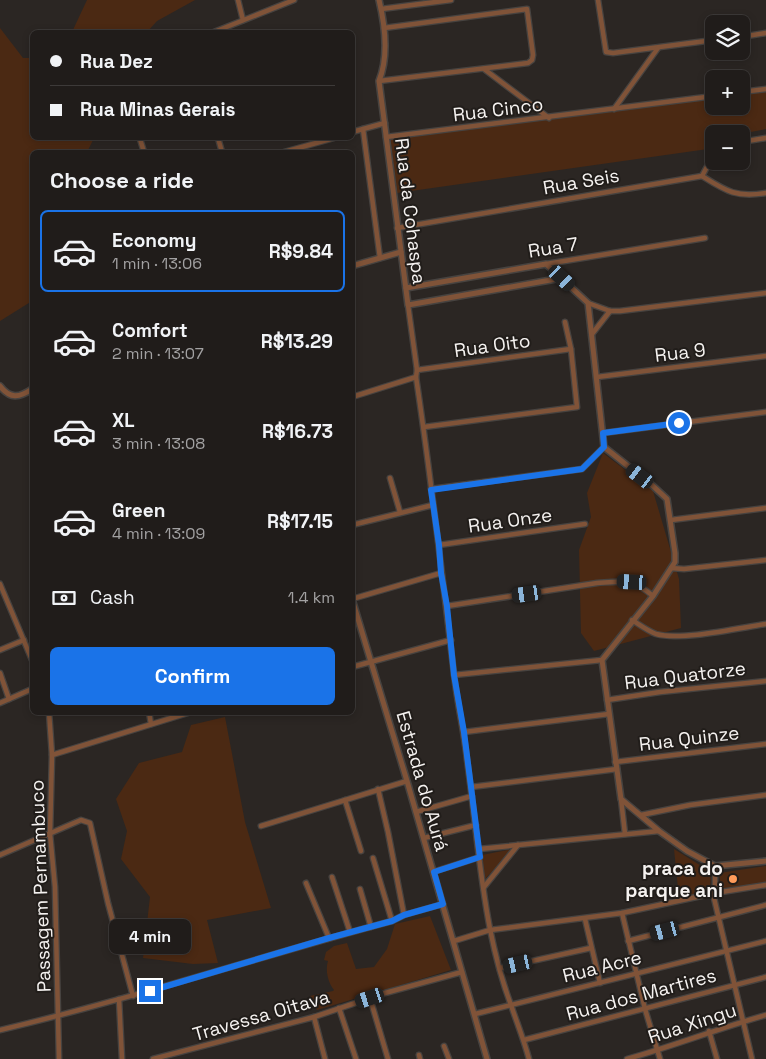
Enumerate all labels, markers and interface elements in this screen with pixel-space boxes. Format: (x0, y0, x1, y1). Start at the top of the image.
map controls (705, 15, 750, 170)
button: layers (705, 15, 750, 60)
text: Rua Dez (80, 49, 153, 74)
button: + (705, 70, 750, 115)
street label: Rua Cinco (451, 92, 545, 127)
text: Rua Minas Gerais (80, 97, 236, 122)
button: − (705, 125, 750, 170)
street label: Rua da Cohaspa (389, 137, 432, 286)
street label: Rua Seis (541, 162, 621, 200)
text: Choose a ride (50, 166, 194, 194)
text: Economy (112, 228, 196, 253)
icon: car (52, 229, 97, 274)
street label: Rua 7 (526, 231, 580, 264)
text: R$9.84 (269, 239, 333, 264)
text: 1 min · 13:06 (112, 253, 202, 274)
car (545, 262, 578, 294)
text: Comfort (112, 318, 188, 343)
icon: car (52, 319, 97, 364)
street label: Rua Oito (452, 328, 532, 363)
text: R$13.29 (261, 329, 333, 354)
street label: Rua 9 (653, 337, 707, 368)
text: 2 min · 13:07 (112, 343, 204, 364)
text: XL (112, 408, 135, 433)
icon: car (52, 409, 97, 454)
route start (668, 412, 690, 434)
text: R$16.73 (262, 419, 333, 444)
text: 3 min · 13:08 (112, 433, 205, 454)
car (623, 461, 656, 491)
text: Green (112, 498, 165, 523)
icon: car (52, 499, 97, 544)
street label: Rua Onze (466, 502, 554, 539)
text: R$17.15 (267, 509, 333, 534)
text: 4 min · 13:09 (112, 523, 205, 544)
car (616, 574, 647, 590)
icon: cash (50, 584, 78, 612)
car (511, 584, 542, 604)
text: Cash (90, 585, 135, 610)
text: 1.4 km (288, 587, 335, 608)
button: Confirm (50, 647, 335, 705)
street label: Rua Quatorze (623, 656, 747, 695)
street label: Estrada do Aurá (391, 708, 455, 854)
street label: Rua Quinze (637, 720, 741, 757)
street label: Passagem Pernambuco (24, 779, 57, 993)
place label: praca do parque ani (625, 856, 723, 903)
marker: praca do parque ani (727, 873, 739, 885)
callout: 4 min (109, 918, 191, 954)
car (648, 920, 681, 942)
text: 4 min (129, 926, 171, 947)
street label: Rua Acre (560, 945, 644, 988)
car (501, 953, 534, 975)
street label: Rua dos Martires (563, 962, 719, 1027)
route end (139, 980, 161, 1002)
street label: Travessa Oitava (190, 984, 333, 1047)
car (353, 986, 386, 1010)
street label: Rua Xingu (645, 997, 740, 1050)

